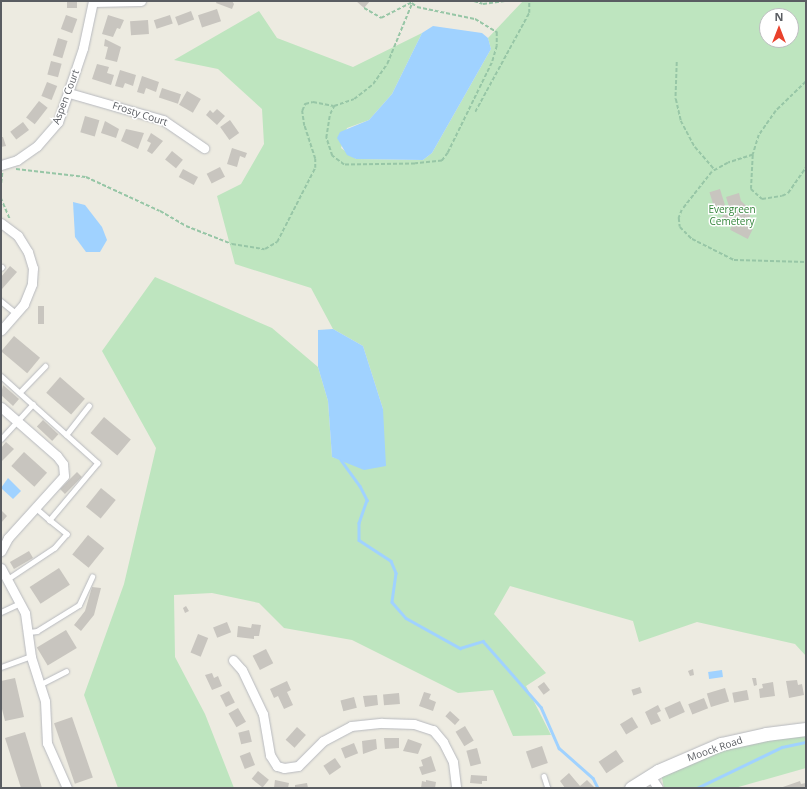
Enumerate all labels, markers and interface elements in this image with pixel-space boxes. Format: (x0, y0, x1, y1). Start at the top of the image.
north arrow (759, 8, 799, 48)
text: N (775, 9, 783, 24)
street label: Aspen Court (50, 68, 82, 126)
street label: Frosty Court (111, 99, 169, 129)
park label: Evergreen Cemetery (708, 203, 756, 226)
street label: Moock Road (686, 734, 744, 764)

